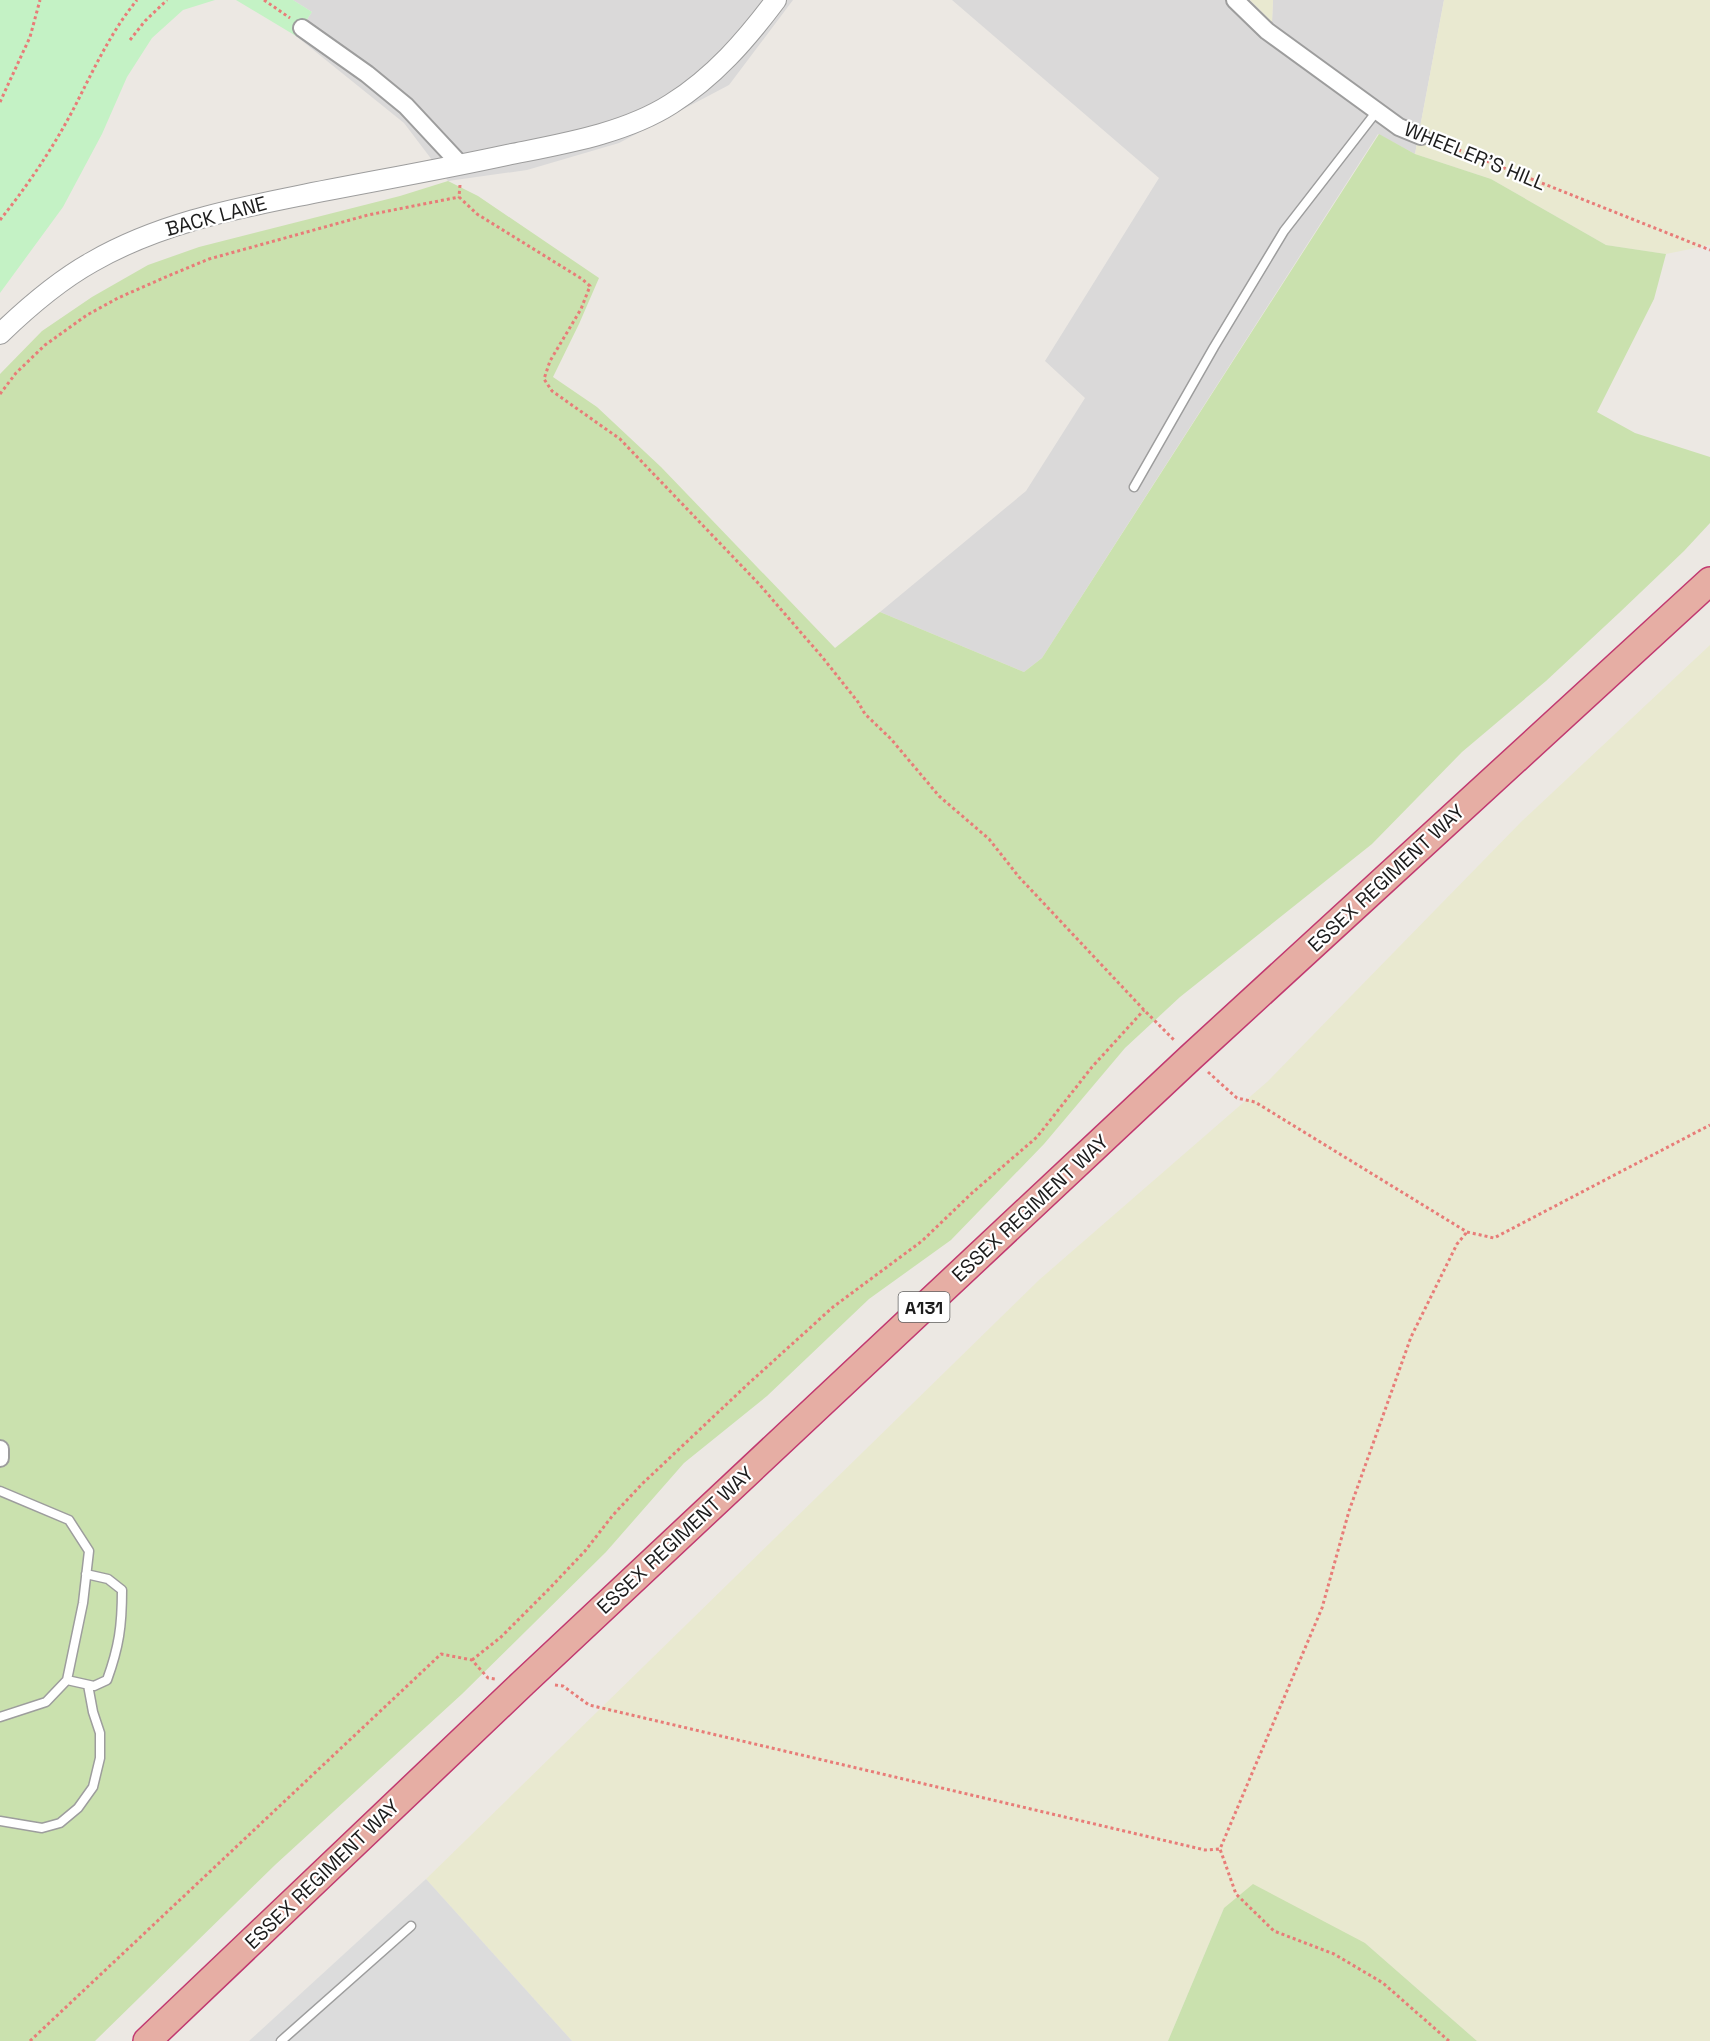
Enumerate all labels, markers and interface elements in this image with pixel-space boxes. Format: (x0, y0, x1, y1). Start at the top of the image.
street label: WHEELER'S HILL (1400, 116, 1550, 196)
street label: BACK LANE (163, 190, 269, 242)
street label: ESSEX REGIMENT WAY (1302, 799, 1470, 957)
street label: ESSEX REGIMENT WAY (946, 1129, 1114, 1287)
road number: A131 (898, 1292, 950, 1322)
street label: ESSEX REGIMENT WAY (591, 1461, 759, 1619)
street label: ESSEX REGIMENT WAY (239, 1793, 405, 1955)

